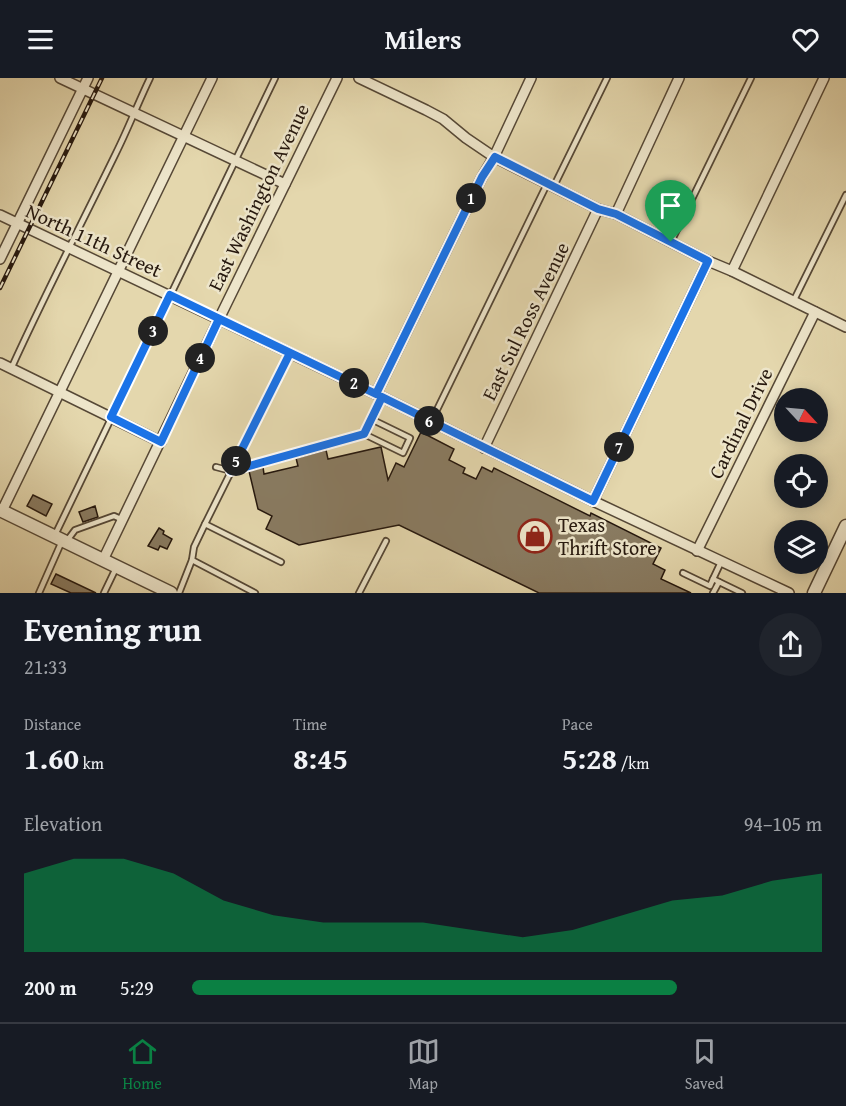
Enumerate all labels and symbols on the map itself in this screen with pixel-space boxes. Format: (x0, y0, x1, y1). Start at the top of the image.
street label: East Washington Avenue (200, 99, 316, 295)
pin (645, 180, 696, 242)
pin: 1 (456, 183, 486, 213)
street label: North 11th Street (21, 196, 167, 284)
street label: East Sul Ross Avenue (474, 237, 576, 405)
pin: 3 (138, 316, 168, 346)
pin: 4 (185, 343, 215, 373)
street label: Cardinal Drive (701, 363, 779, 483)
pin: 2 (339, 368, 369, 398)
north arrow (774, 388, 828, 442)
pin: 6 (414, 406, 444, 436)
pin: 7 (604, 432, 634, 462)
pin: 5 (221, 446, 251, 476)
place label: Texas Thrift Store (558, 510, 657, 562)
shop icon: Texas Thrift Store (517, 518, 553, 554)

